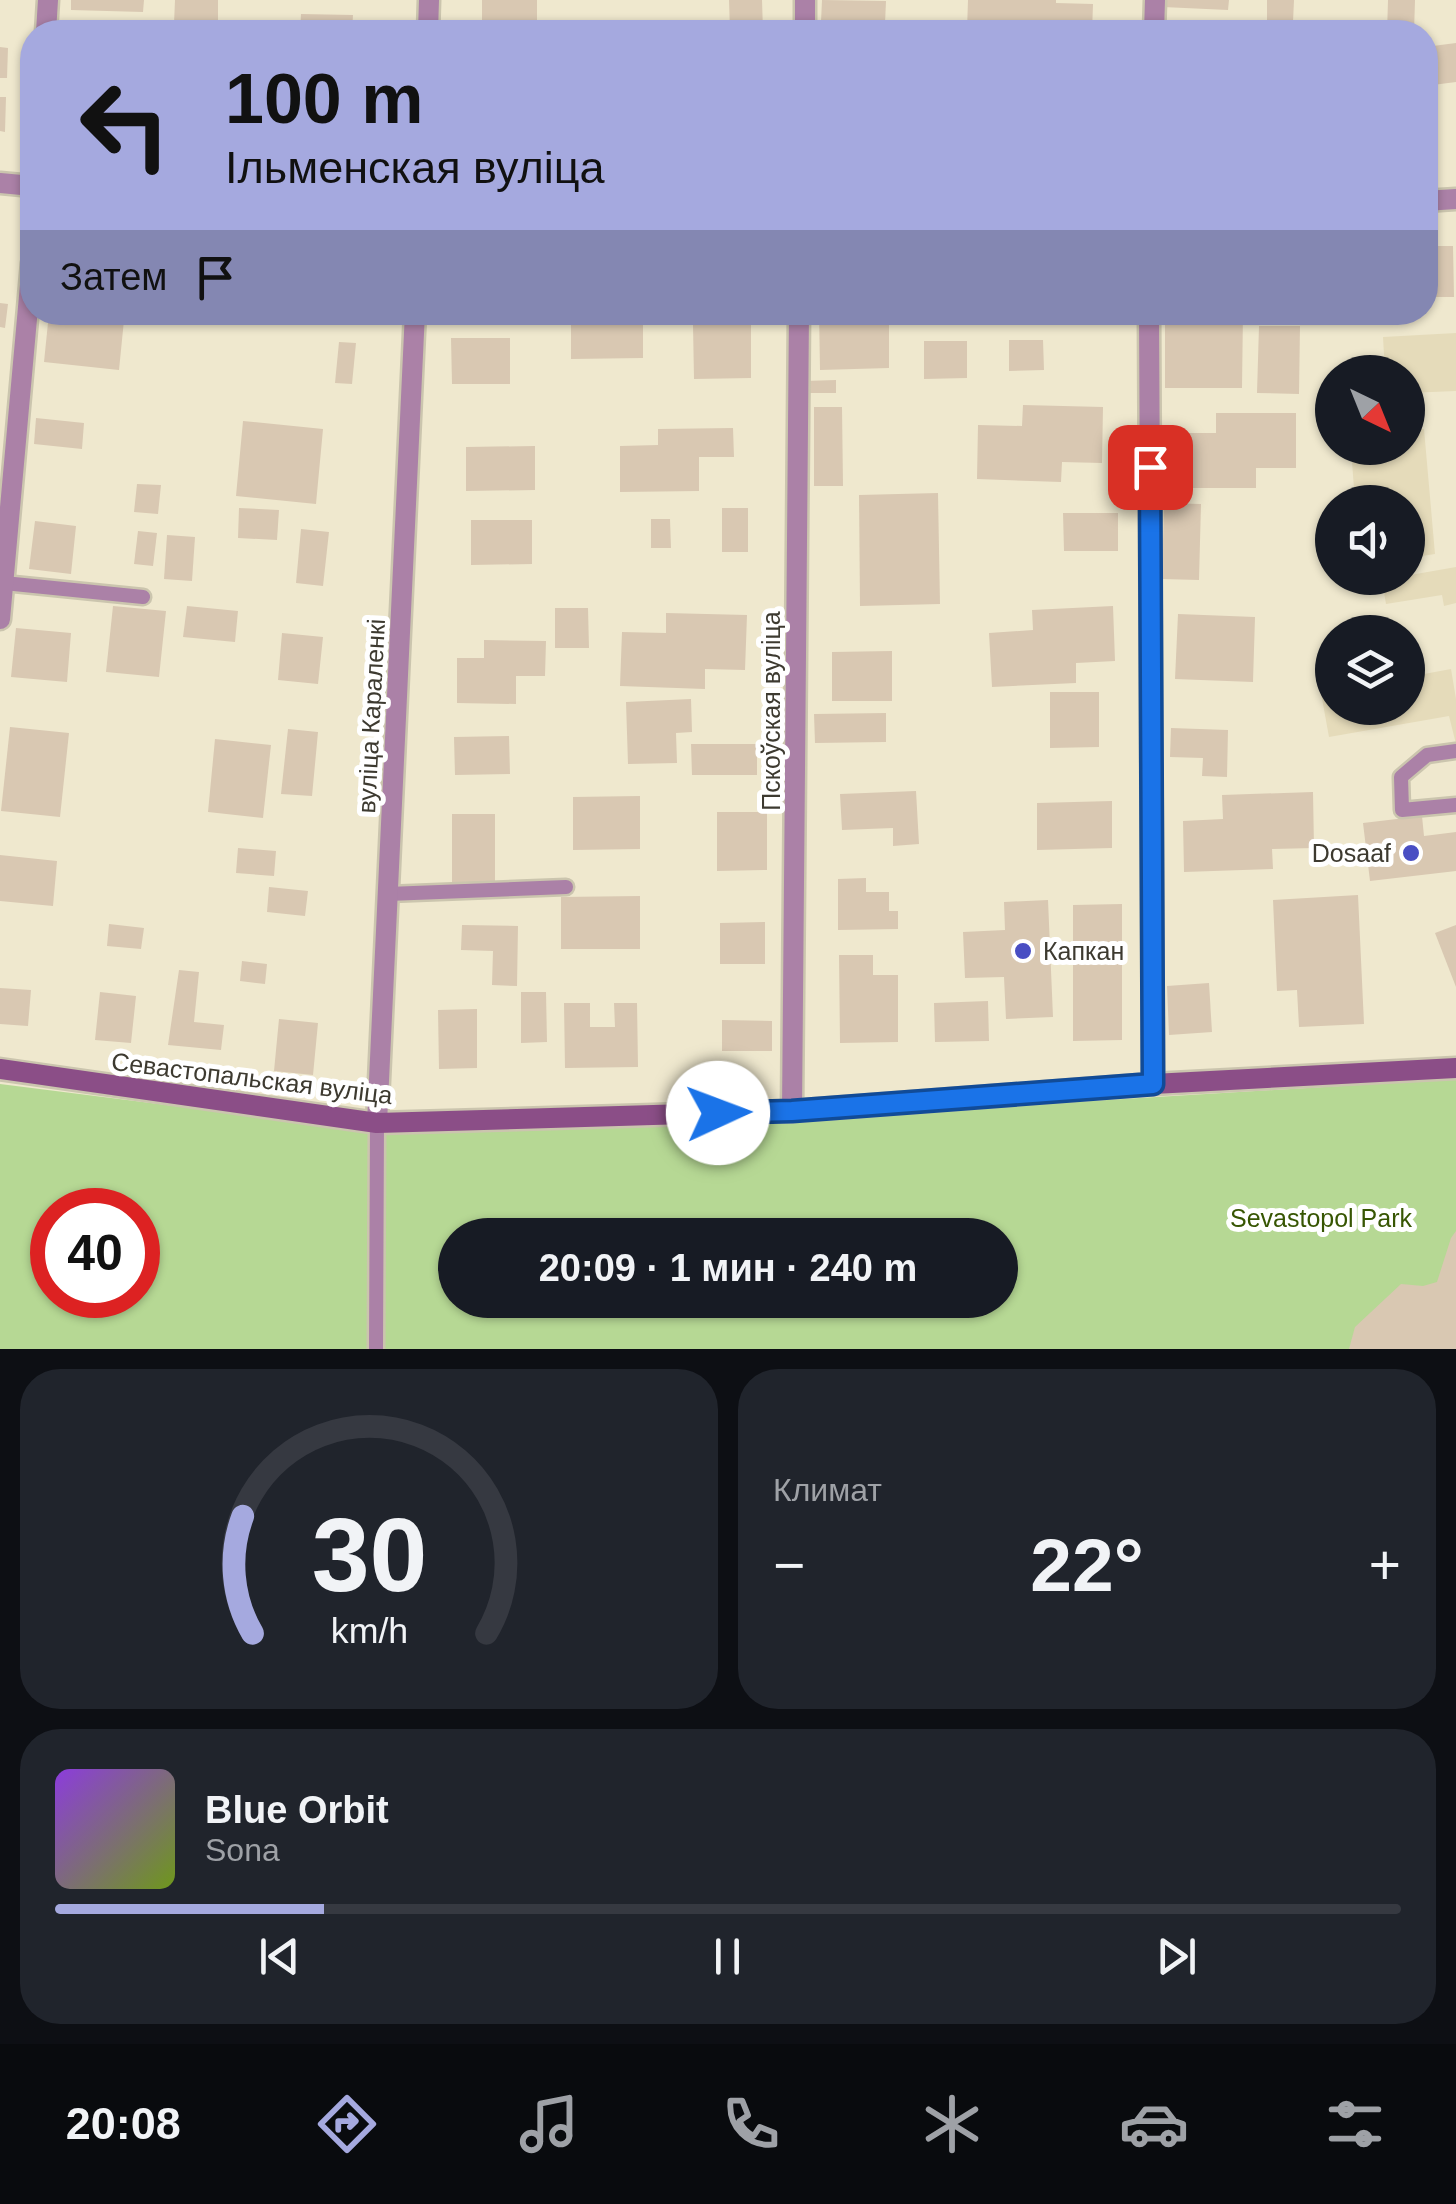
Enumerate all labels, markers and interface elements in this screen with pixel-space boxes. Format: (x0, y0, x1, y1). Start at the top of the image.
icon: left (60, 60, 190, 190)
text: 100 m (225, 60, 423, 138)
text: Ільменская вуліца (225, 142, 605, 193)
icon: arrive (188, 250, 243, 305)
text: Затем (60, 256, 168, 298)
north arrow (1315, 355, 1425, 465)
map controls (1315, 355, 1425, 725)
pin (1108, 425, 1193, 510)
icon: arrive (1123, 440, 1178, 495)
button: sound (1315, 485, 1425, 595)
street label: Пскоўская вуліца (757, 611, 785, 811)
button: layers (1315, 615, 1425, 725)
street label: вуліца Караленкі (352, 618, 390, 814)
place label: Dosaaf (1312, 839, 1391, 867)
marker: Dosaaf (1400, 842, 1422, 864)
place label: Капкан (1043, 937, 1124, 965)
marker: Капкан (1012, 940, 1034, 962)
street label: Севастопальская вуліца (110, 1047, 394, 1109)
position arrow (666, 1061, 770, 1165)
speed limit sign: 40 (30, 1188, 160, 1318)
park label: Sevastopol Park (1230, 1204, 1413, 1232)
text: 20:09 · 1 мин · 240 m (539, 1247, 917, 1289)
text: Климат (773, 1472, 882, 1508)
text: 30 (311, 1497, 427, 1613)
text: 22° (1030, 1523, 1144, 1607)
text: − (773, 1534, 805, 1596)
text: + (1369, 1534, 1401, 1596)
text: km/h (330, 1611, 408, 1651)
text: Blue Orbit (205, 1789, 389, 1831)
text: Sona (205, 1832, 280, 1868)
icon: previous (252, 1929, 307, 1984)
icon: pause (700, 1929, 755, 1984)
icon: next (1149, 1929, 1204, 1984)
icon: directions (312, 2089, 382, 2159)
icon: music (514, 2089, 584, 2159)
icon: phone (716, 2089, 786, 2159)
icon: climate (917, 2089, 987, 2159)
icon: car (1119, 2089, 1189, 2159)
icon: filters (1320, 2089, 1390, 2159)
text: 20:08 (66, 2098, 181, 2149)

